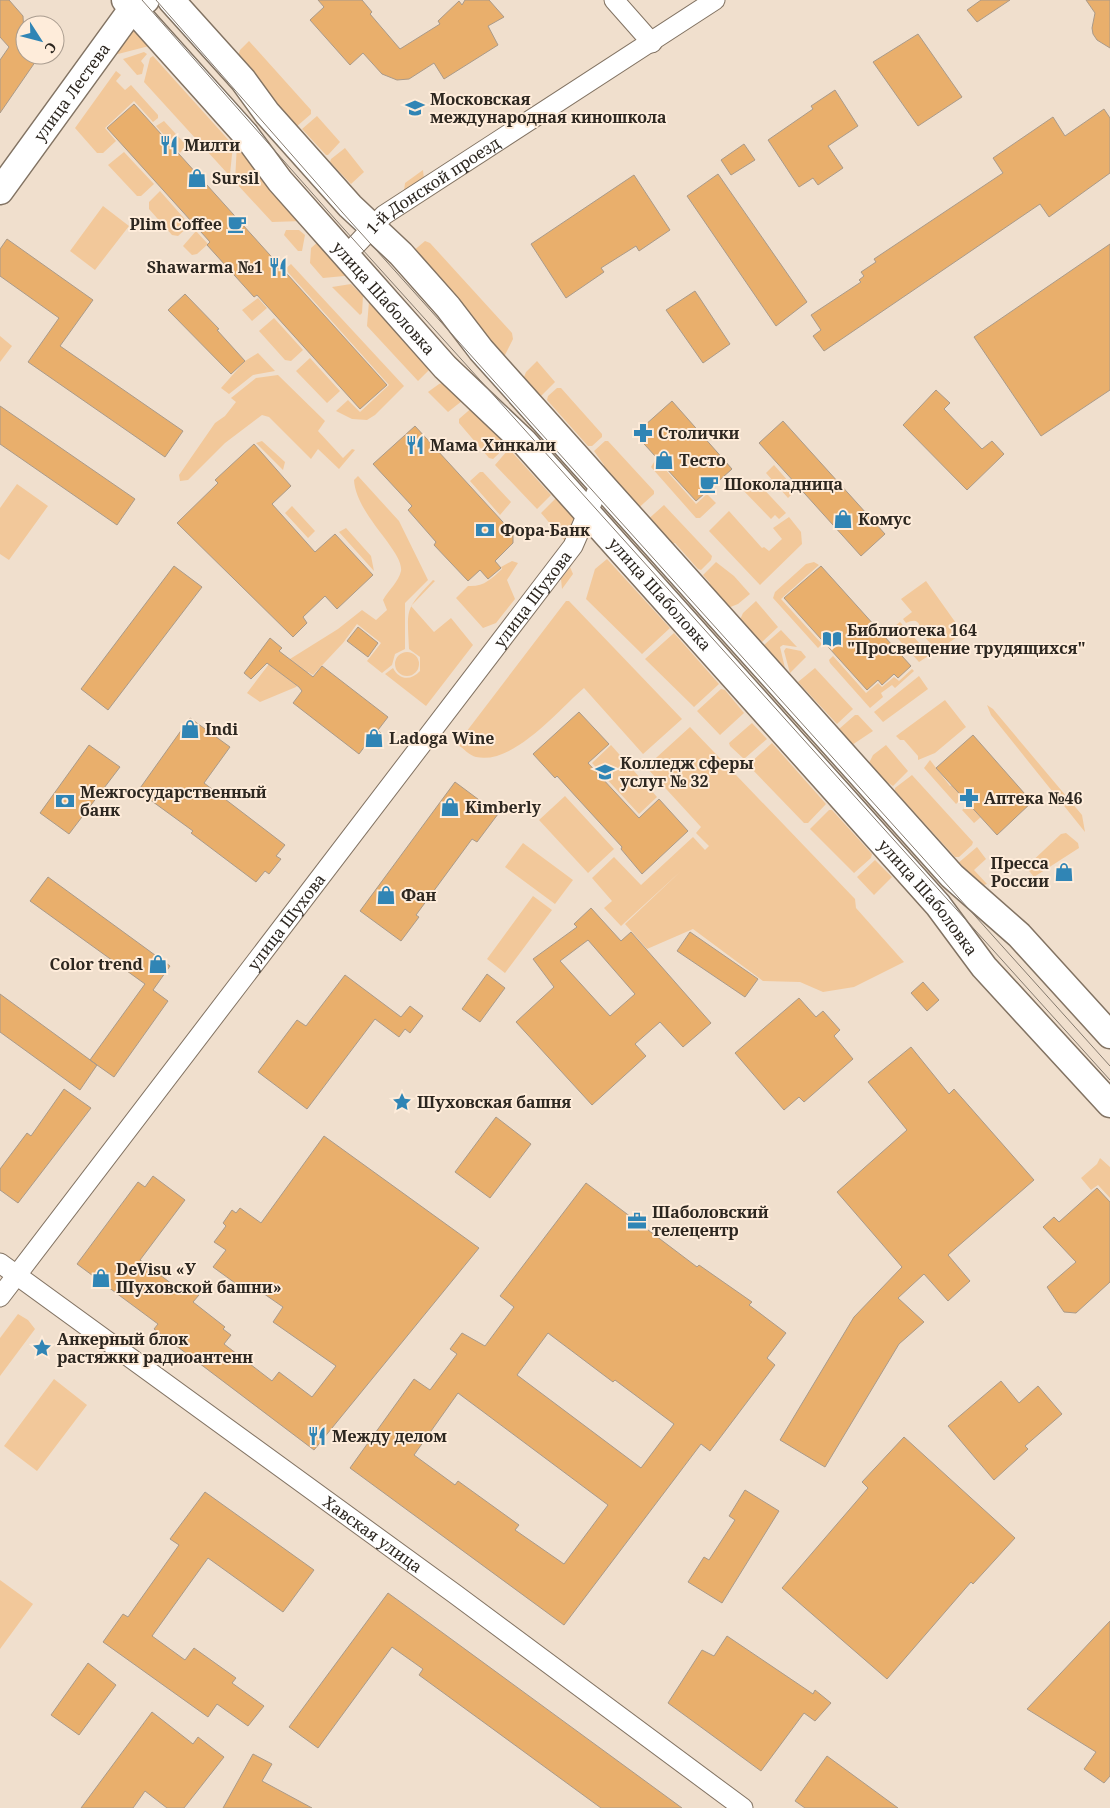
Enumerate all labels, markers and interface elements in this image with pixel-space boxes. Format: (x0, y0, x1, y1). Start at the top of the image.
north arrow (15, 15, 65, 65)
street label: улица Лестева (28, 39, 115, 146)
text: С (41, 39, 61, 57)
place label: Московская международная киношкола (430, 88, 667, 128)
school or university icon: Московская международная киношкола (404, 97, 426, 119)
street label: 1-й Донской проезд (361, 132, 504, 239)
restaurant icon: Милти (158, 134, 180, 156)
place label: Милти (184, 134, 240, 156)
shop icon: Sursil (186, 167, 208, 189)
place label: Sursil (212, 167, 260, 189)
place label: Plim Coffee (130, 213, 222, 235)
cafe icon: Plim Coffee (226, 213, 248, 235)
street label: улица Шаболовка (328, 237, 440, 360)
place label: Shawarma №1 (147, 256, 263, 278)
restaurant icon: Shawarma №1 (267, 256, 289, 278)
pharmacy icon: Столички (632, 422, 654, 444)
place label: Столички (658, 422, 739, 444)
restaurant icon: Мама Хинкали (404, 434, 426, 456)
place label: Мама Хинкали (430, 434, 556, 456)
shop icon: Тесто (653, 449, 675, 471)
place label: Тесто (679, 449, 726, 471)
cafe icon: Шоколадница (698, 473, 720, 495)
place label: Шоколадница (724, 473, 843, 495)
shop icon: Комус (832, 508, 854, 530)
place label: Комус (858, 508, 911, 530)
bank icon: Фора-Банк (474, 519, 496, 541)
place label: Фора-Банк (500, 519, 590, 541)
street label: улица Шаболовка (603, 533, 716, 655)
street label: улица Шухова (489, 546, 577, 652)
place label: Библиотека 164 "Просвещение трудящихся" (847, 619, 1086, 659)
library icon: Библиотека 164 "Просвещение трудящихся" (821, 628, 843, 650)
shop icon: Indi (179, 718, 201, 740)
place label: Indi (205, 718, 238, 740)
shop icon: Ladoga Wine (363, 727, 385, 749)
place label: Ladoga Wine (389, 727, 495, 749)
place label: Колледж сферы услуг № 32 (620, 752, 753, 792)
school or university icon: Колледж сферы услуг № 32 (594, 761, 616, 783)
place label: Межгосударственный банк (80, 781, 267, 821)
pharmacy icon: Аптека №46 (958, 787, 980, 809)
place label: Аптека №46 (984, 787, 1083, 809)
bank icon: Межгосударственный банк (54, 790, 76, 812)
shop icon: Kimberly (439, 796, 461, 818)
place label: Kimberly (465, 796, 542, 818)
street label: улица Шаболовка (873, 835, 983, 960)
place label: Пресса России (991, 852, 1049, 892)
shop icon: Пресса России (1053, 861, 1075, 883)
street label: улица Шухова (242, 869, 330, 975)
shop icon: Фан (375, 884, 397, 906)
place label: Фан (401, 884, 437, 906)
place label: Color trend (49, 953, 144, 975)
shop icon: Color trend (147, 953, 169, 975)
place icon: Шуховская башня (391, 1091, 413, 1113)
place label: Шуховская башня (417, 1091, 571, 1113)
place label: Шаболовский телецентр (652, 1201, 769, 1241)
office icon: Шаболовский телецентр (626, 1210, 648, 1232)
place label: DeVisu «У Шуховской башни» (116, 1258, 282, 1298)
shop icon: DeVisu «У Шуховской башни» (90, 1267, 112, 1289)
place label: Анкерный блок растяжки радиоантенн (57, 1328, 253, 1368)
place icon: Анкерный блок растяжки радиоантенн (31, 1337, 53, 1359)
restaurant icon: Между делом (306, 1425, 328, 1447)
place label: Между делом (332, 1425, 447, 1447)
street label: Хавская улица (319, 1491, 427, 1578)

